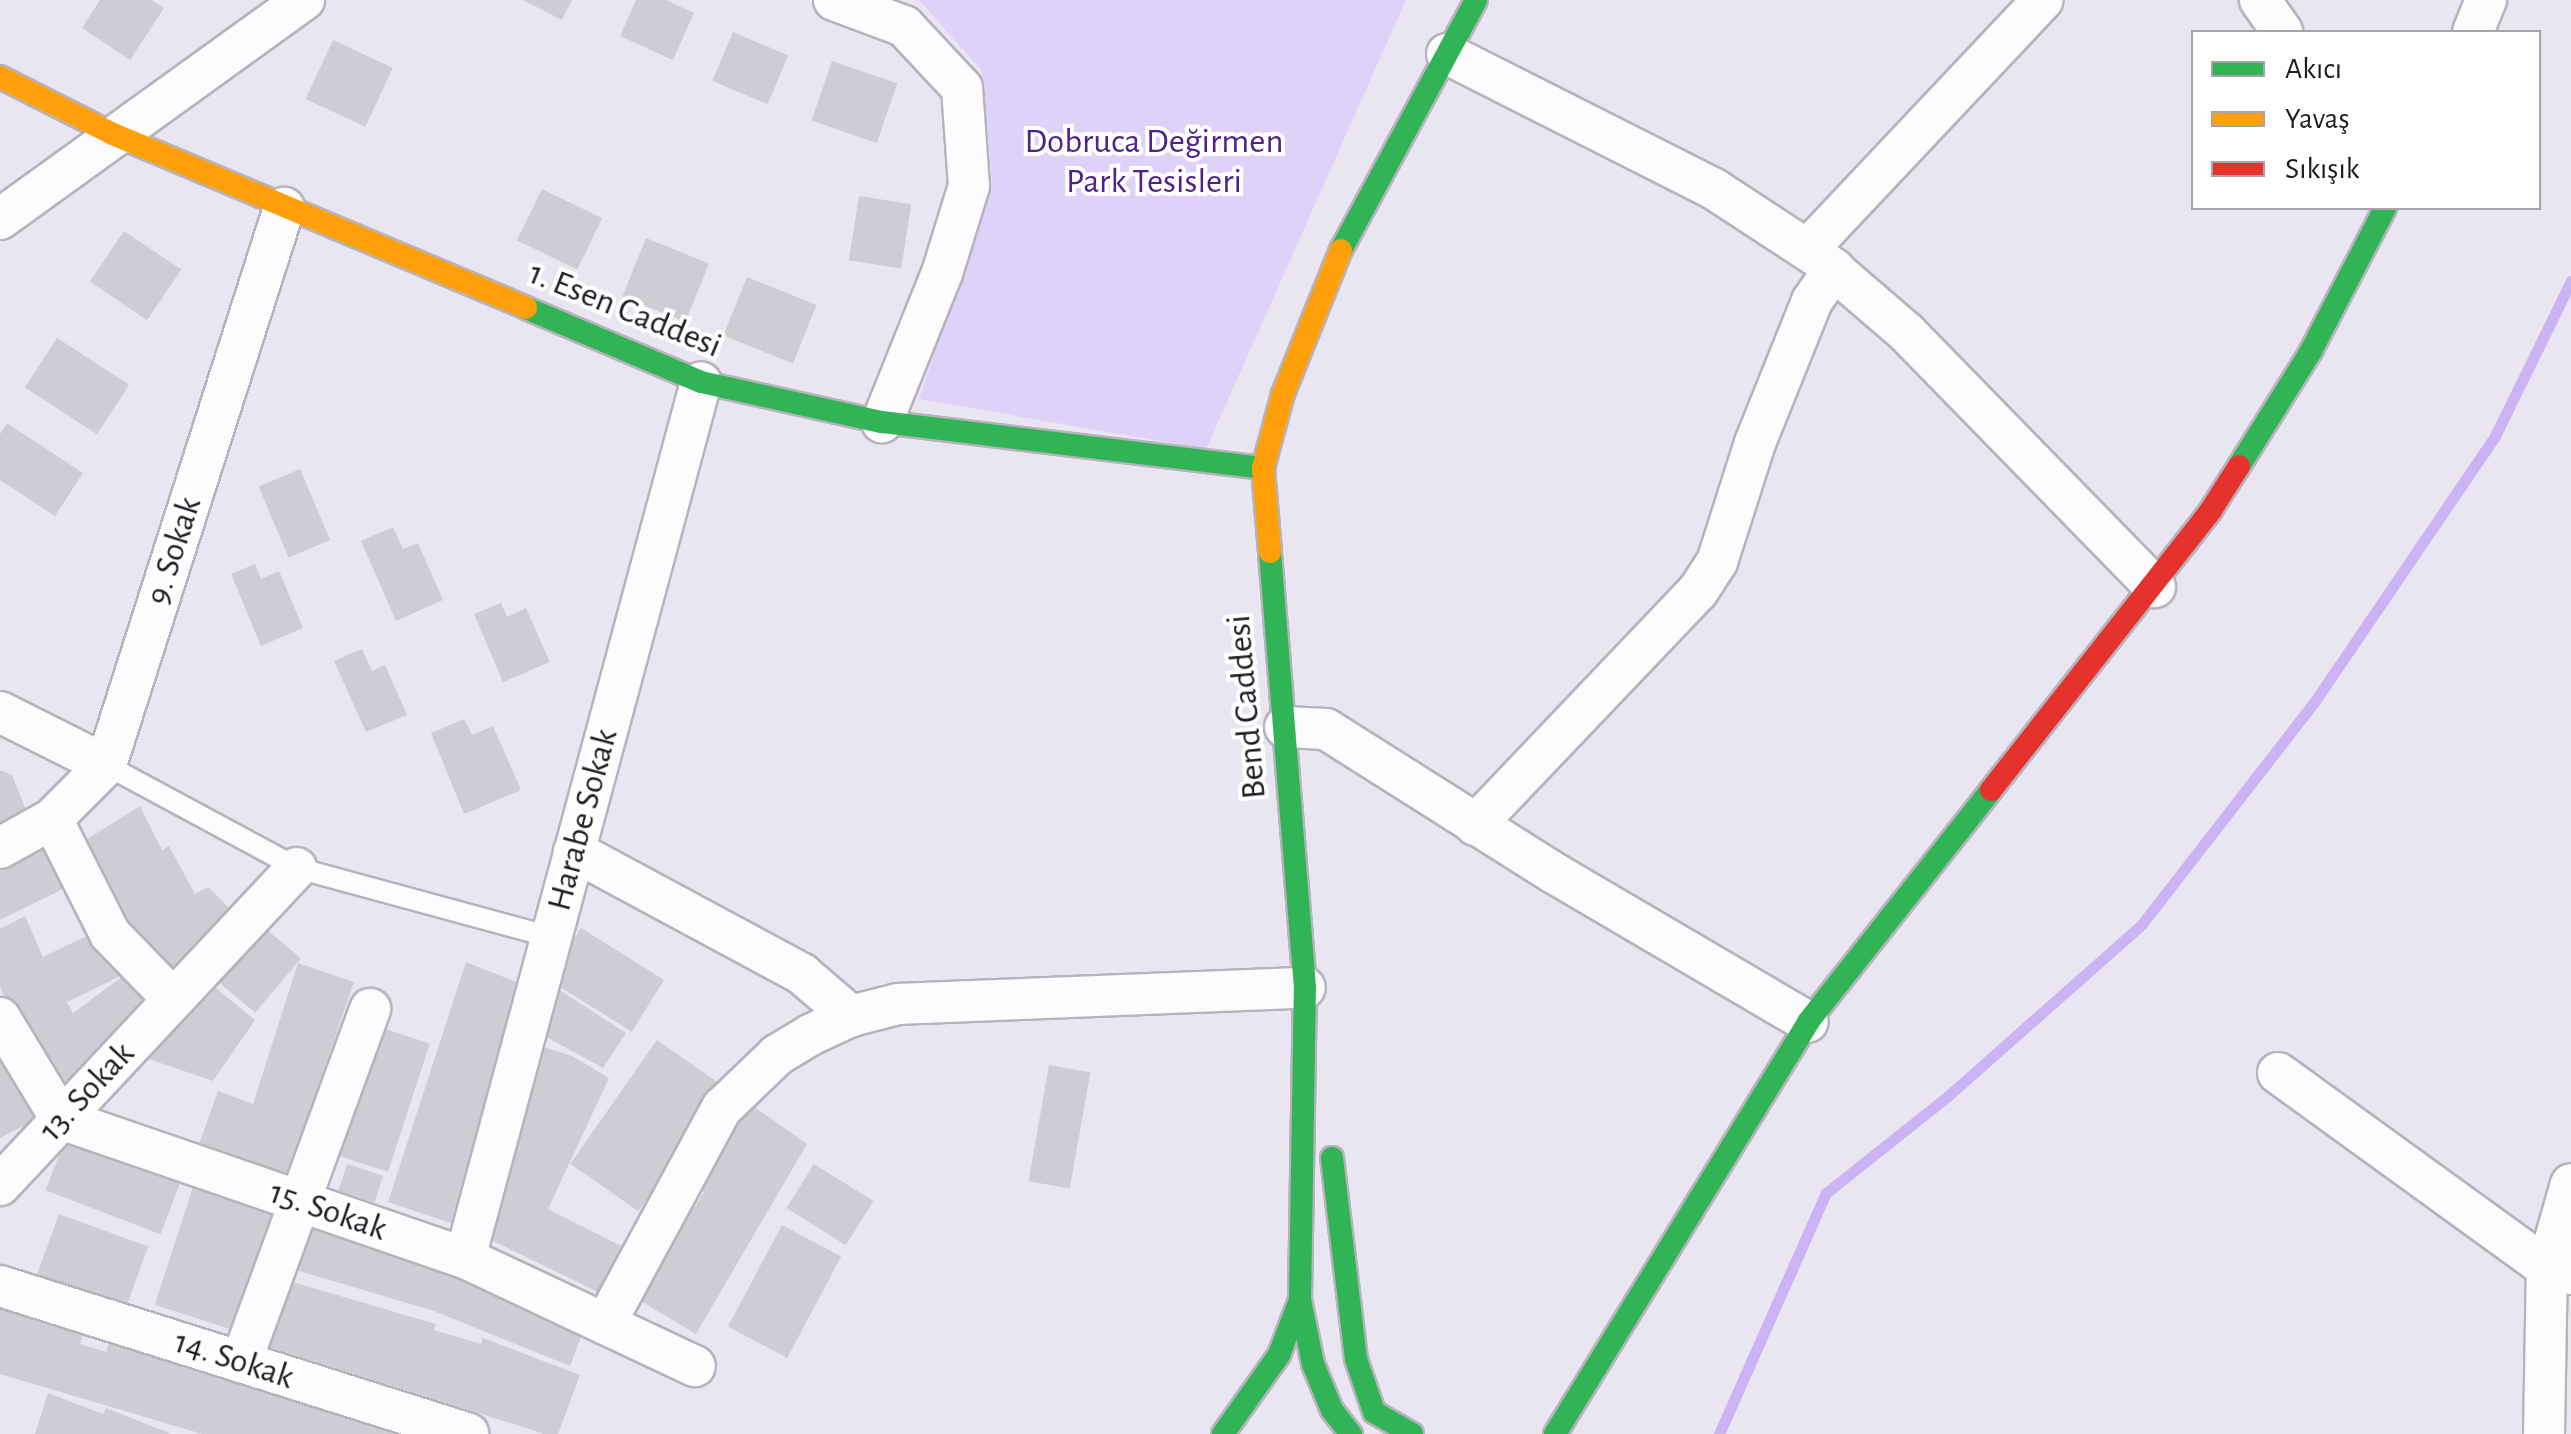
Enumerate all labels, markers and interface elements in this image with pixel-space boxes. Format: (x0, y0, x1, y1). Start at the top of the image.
legend (2191, 30, 2541, 210)
text: Akıcı (2285, 54, 2342, 84)
text: Yavaş (2285, 104, 2350, 134)
park label: Dobruca Değirmen Park Tesisleri (1024, 121, 1284, 203)
text: Sıkışık (2285, 154, 2359, 184)
street label: 1. Esen Caddesi (523, 252, 727, 368)
street label: 9. Sokak (137, 492, 211, 610)
street label: Bend Caddesi (1218, 613, 1276, 801)
street label: Harabe Sokak (539, 725, 627, 915)
street label: 13. Sokak (31, 1034, 143, 1150)
street label: 15. Sokak (264, 1171, 392, 1251)
street label: 14. Sokak (169, 1321, 299, 1399)

